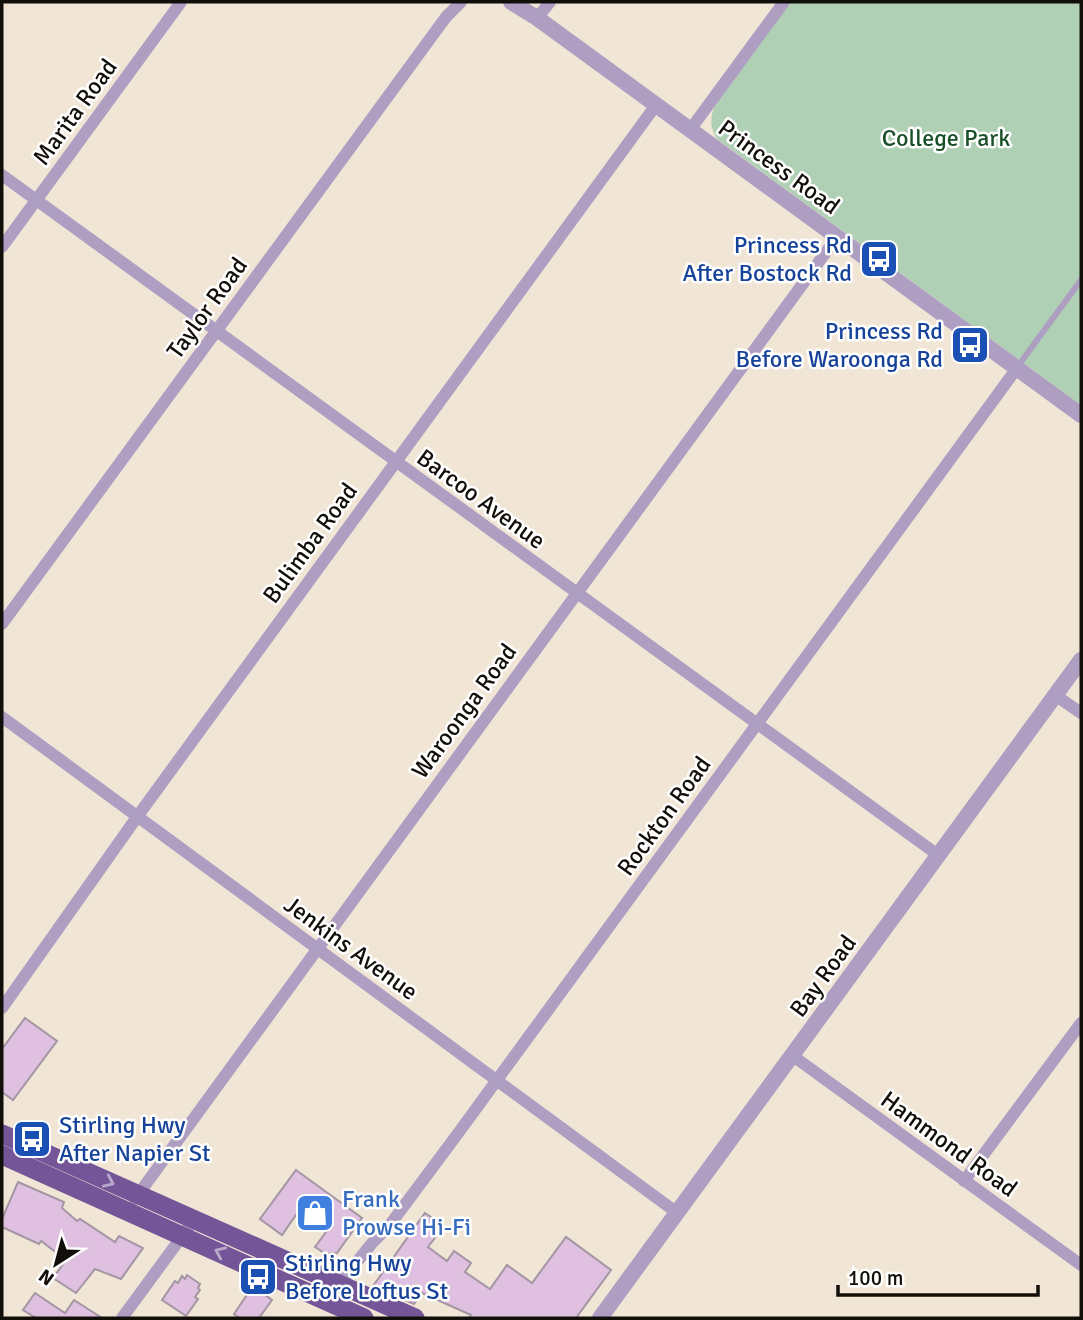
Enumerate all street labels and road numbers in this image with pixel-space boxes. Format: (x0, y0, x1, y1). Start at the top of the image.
street label: Marita Road (26, 53, 124, 171)
street label: Princess Road (712, 113, 846, 221)
street label: Taylor Road (160, 251, 254, 365)
street label: Barcoo Avenue (411, 442, 551, 556)
street label: Bulimba Road (256, 477, 364, 609)
street label: Waroonga Road (405, 638, 523, 784)
street label: Rockton Road (611, 750, 717, 882)
street label: Jenkins Avenue (278, 889, 424, 1007)
street label: Bay Road (783, 929, 863, 1023)
street label: Hammond Road (875, 1084, 1023, 1204)

